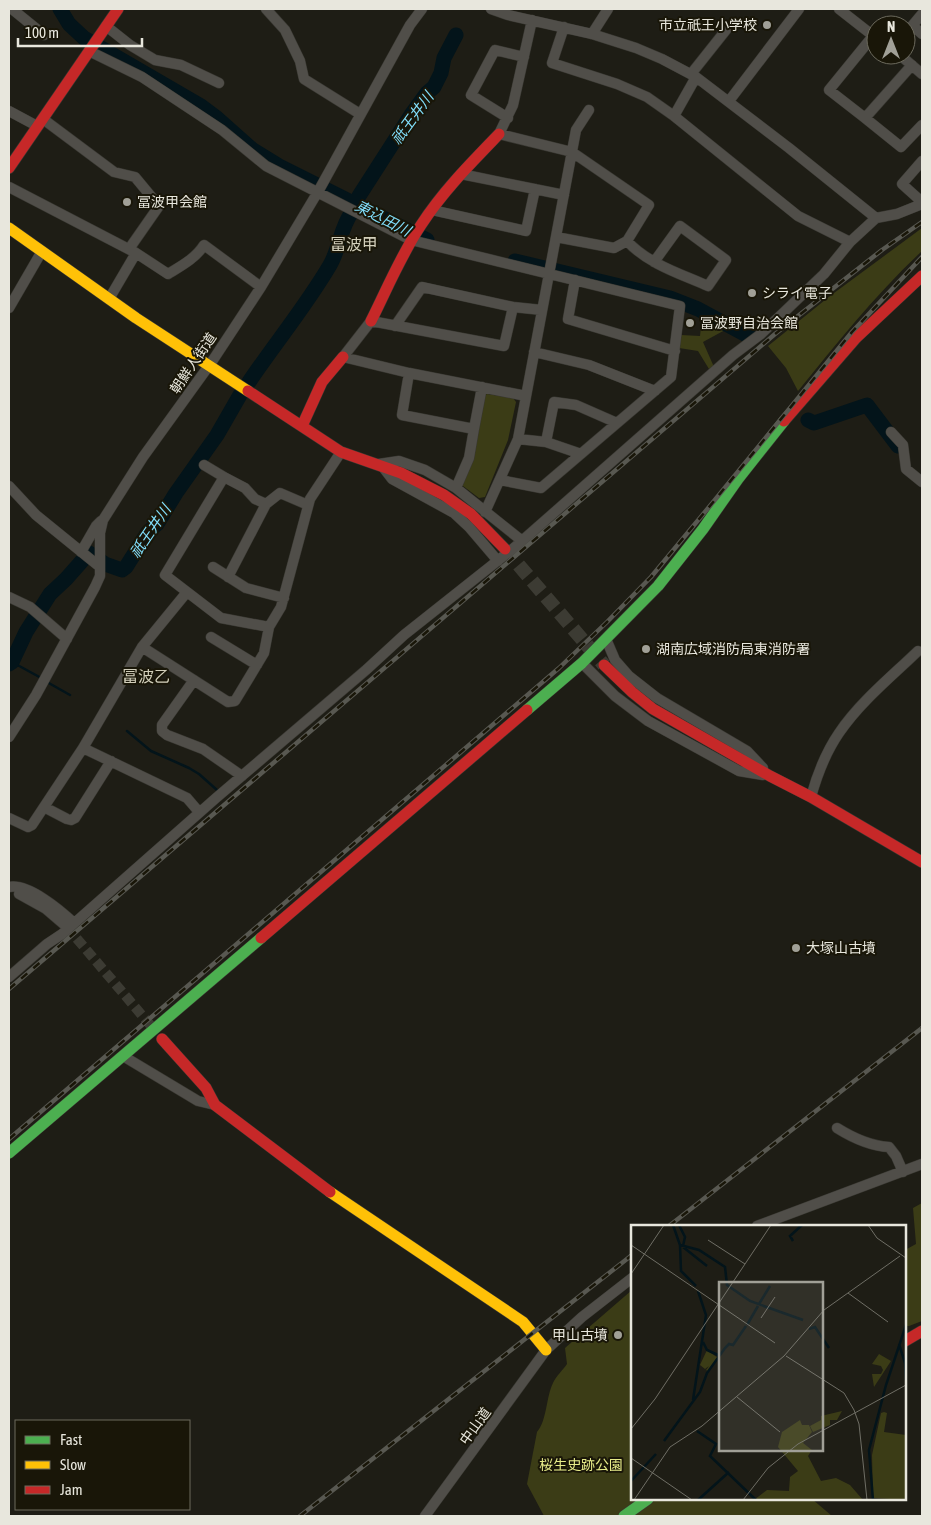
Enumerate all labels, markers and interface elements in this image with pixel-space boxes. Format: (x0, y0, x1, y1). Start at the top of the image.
scale bar (18, 15, 141, 47)
north arrow (866, 15, 916, 65)
place label: 市立祇王小学校 (659, 17, 757, 33)
marker: 市立祇王小学校 (761, 19, 773, 31)
text: N (887, 19, 895, 35)
text: 100 m (25, 24, 59, 41)
water label: 祇王井川 (387, 87, 438, 147)
place label: 冨波甲会館 (137, 194, 207, 210)
marker: 冨波甲会館 (121, 196, 133, 208)
water label: 東込田川 (352, 197, 415, 240)
district label: 冨波甲 (330, 235, 378, 253)
place label: シライ電子 (762, 285, 832, 301)
marker: シライ電子 (746, 287, 758, 299)
place label: 冨波野自治会館 (700, 315, 798, 331)
marker: 冨波野自治会館 (684, 317, 696, 329)
street label: 朝鮮人街道 (167, 330, 219, 396)
water label: 祇王井川 (126, 500, 175, 561)
place label: 湖南広域消防局東消防署 (656, 641, 810, 657)
marker: 湖南広域消防局東消防署 (640, 643, 652, 655)
district label: 冨波乙 (122, 667, 170, 685)
place label: 大塚山古墳 (806, 940, 876, 956)
marker: 大塚山古墳 (790, 942, 802, 954)
inset map (631, 1225, 906, 1500)
place label: 甲山古墳 (552, 1327, 608, 1343)
marker: 甲山古墳 (612, 1329, 624, 1341)
street label: 中山道 (456, 1404, 494, 1448)
legend (15, 1420, 190, 1510)
text: Fast (60, 1431, 82, 1448)
text: Slow (60, 1456, 86, 1473)
park label: 桜生史跡公園 (539, 1457, 623, 1473)
text: Jam (60, 1481, 83, 1498)

